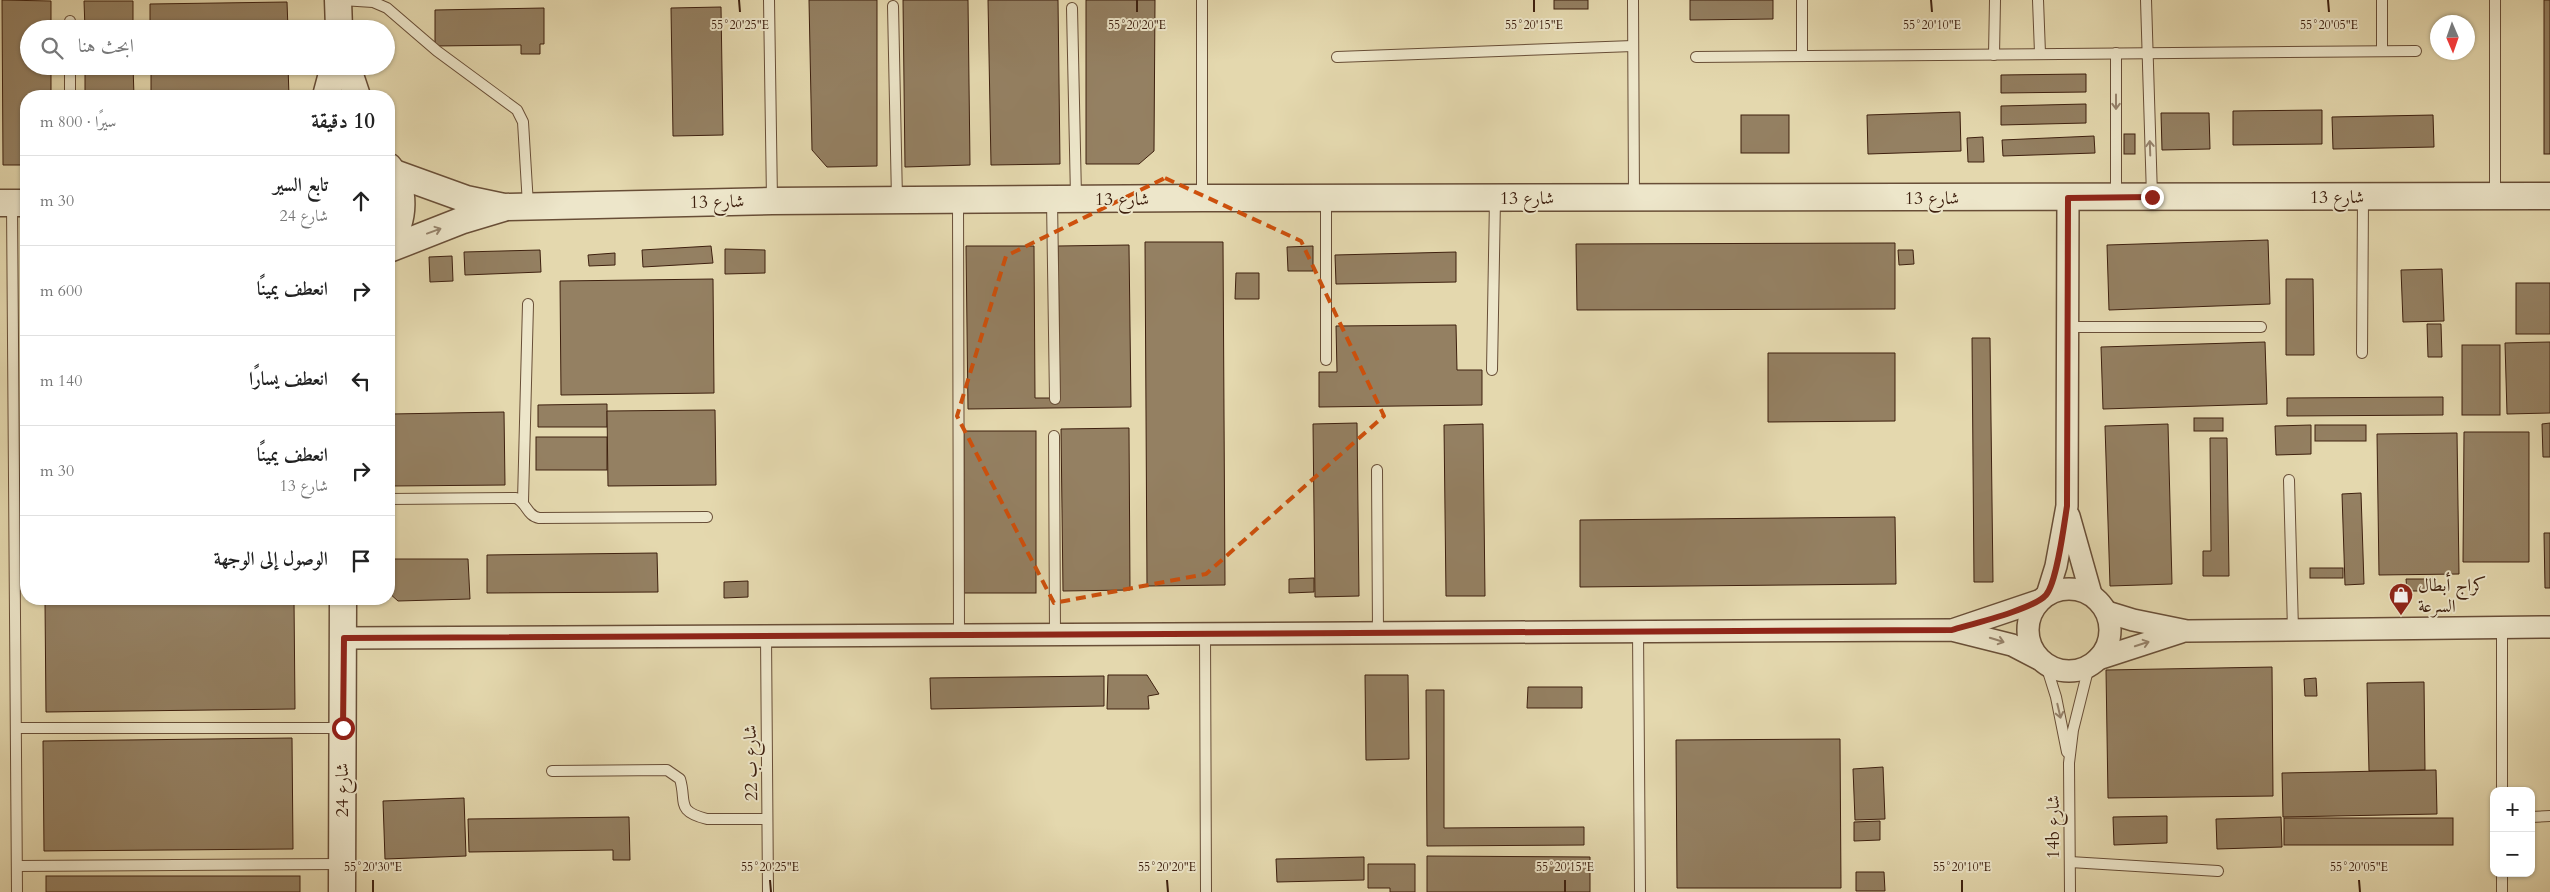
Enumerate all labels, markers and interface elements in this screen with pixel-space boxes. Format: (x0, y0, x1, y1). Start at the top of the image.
north arrow (2430, 15, 2475, 60)
text: 55°20'25"E (711, 17, 769, 33)
text: 55°20'20"E (1108, 17, 1166, 33)
text: 55°20'15"E (1505, 17, 1563, 33)
text: 55°20'10"E (1903, 17, 1961, 33)
text: 55°20'05"E (2300, 17, 2358, 33)
search box (20, 20, 395, 75)
text: ابحث هنا (78, 33, 134, 59)
icon: search (38, 34, 66, 62)
one-way arrow (2111, 94, 2121, 110)
text: 10 دقيقة (311, 107, 375, 136)
text: سيرًا · 800 m (40, 111, 116, 133)
one-way arrow (2145, 140, 2155, 156)
text: تابع السير (273, 172, 328, 198)
street label: شارع 13 (2310, 185, 2364, 212)
street label: شارع 13 (1500, 186, 1554, 213)
street label: شارع 13 (1905, 186, 1959, 213)
route end (2141, 186, 2164, 209)
icon: ahead (347, 187, 375, 215)
street label: شارع 13 (1095, 187, 1149, 214)
street label: شارع 13 (690, 189, 745, 217)
text: 30 m (40, 190, 74, 212)
text: شارع 24 (280, 205, 328, 227)
one-way arrow (426, 226, 441, 235)
text: انعطف يمينًا (257, 276, 328, 302)
icon: right (347, 277, 375, 305)
text: 600 m (40, 280, 82, 302)
text: انعطف يسارًا (249, 366, 328, 392)
icon: left (347, 367, 375, 395)
text: 140 m (40, 370, 82, 392)
text: انعطف يمينًا (257, 442, 328, 468)
icon: right (347, 457, 375, 485)
text: 30 m (40, 460, 74, 482)
text: شارع 13 (280, 475, 328, 497)
text: الوصول إلى الوجهة (214, 546, 328, 572)
icon: arrive (347, 547, 375, 575)
place label: كراج أبطال السرعة (2418, 572, 2486, 619)
shop icon: كراج أبطال السرعة (2388, 582, 2414, 616)
one-way arrow (1989, 636, 2005, 646)
one-way arrow (2133, 638, 2149, 648)
one-way arrow (2055, 703, 2064, 719)
route start (332, 717, 355, 740)
street label: شارع ب 22 (738, 725, 766, 801)
street label: شارع 24 (330, 763, 357, 817)
map controls (2490, 787, 2535, 877)
button: + (2490, 787, 2535, 832)
street label: 14b شارع (2041, 795, 2068, 859)
button: − (2490, 832, 2535, 877)
text: 55°20'30"E (344, 859, 402, 875)
text: 55°20'25"E (741, 859, 799, 875)
text: 55°20'20"E (1138, 859, 1196, 875)
text: 55°20'15"E (1536, 859, 1594, 875)
text: 55°20'10"E (1933, 859, 1991, 875)
text: 55°20'05"E (2330, 859, 2388, 875)

